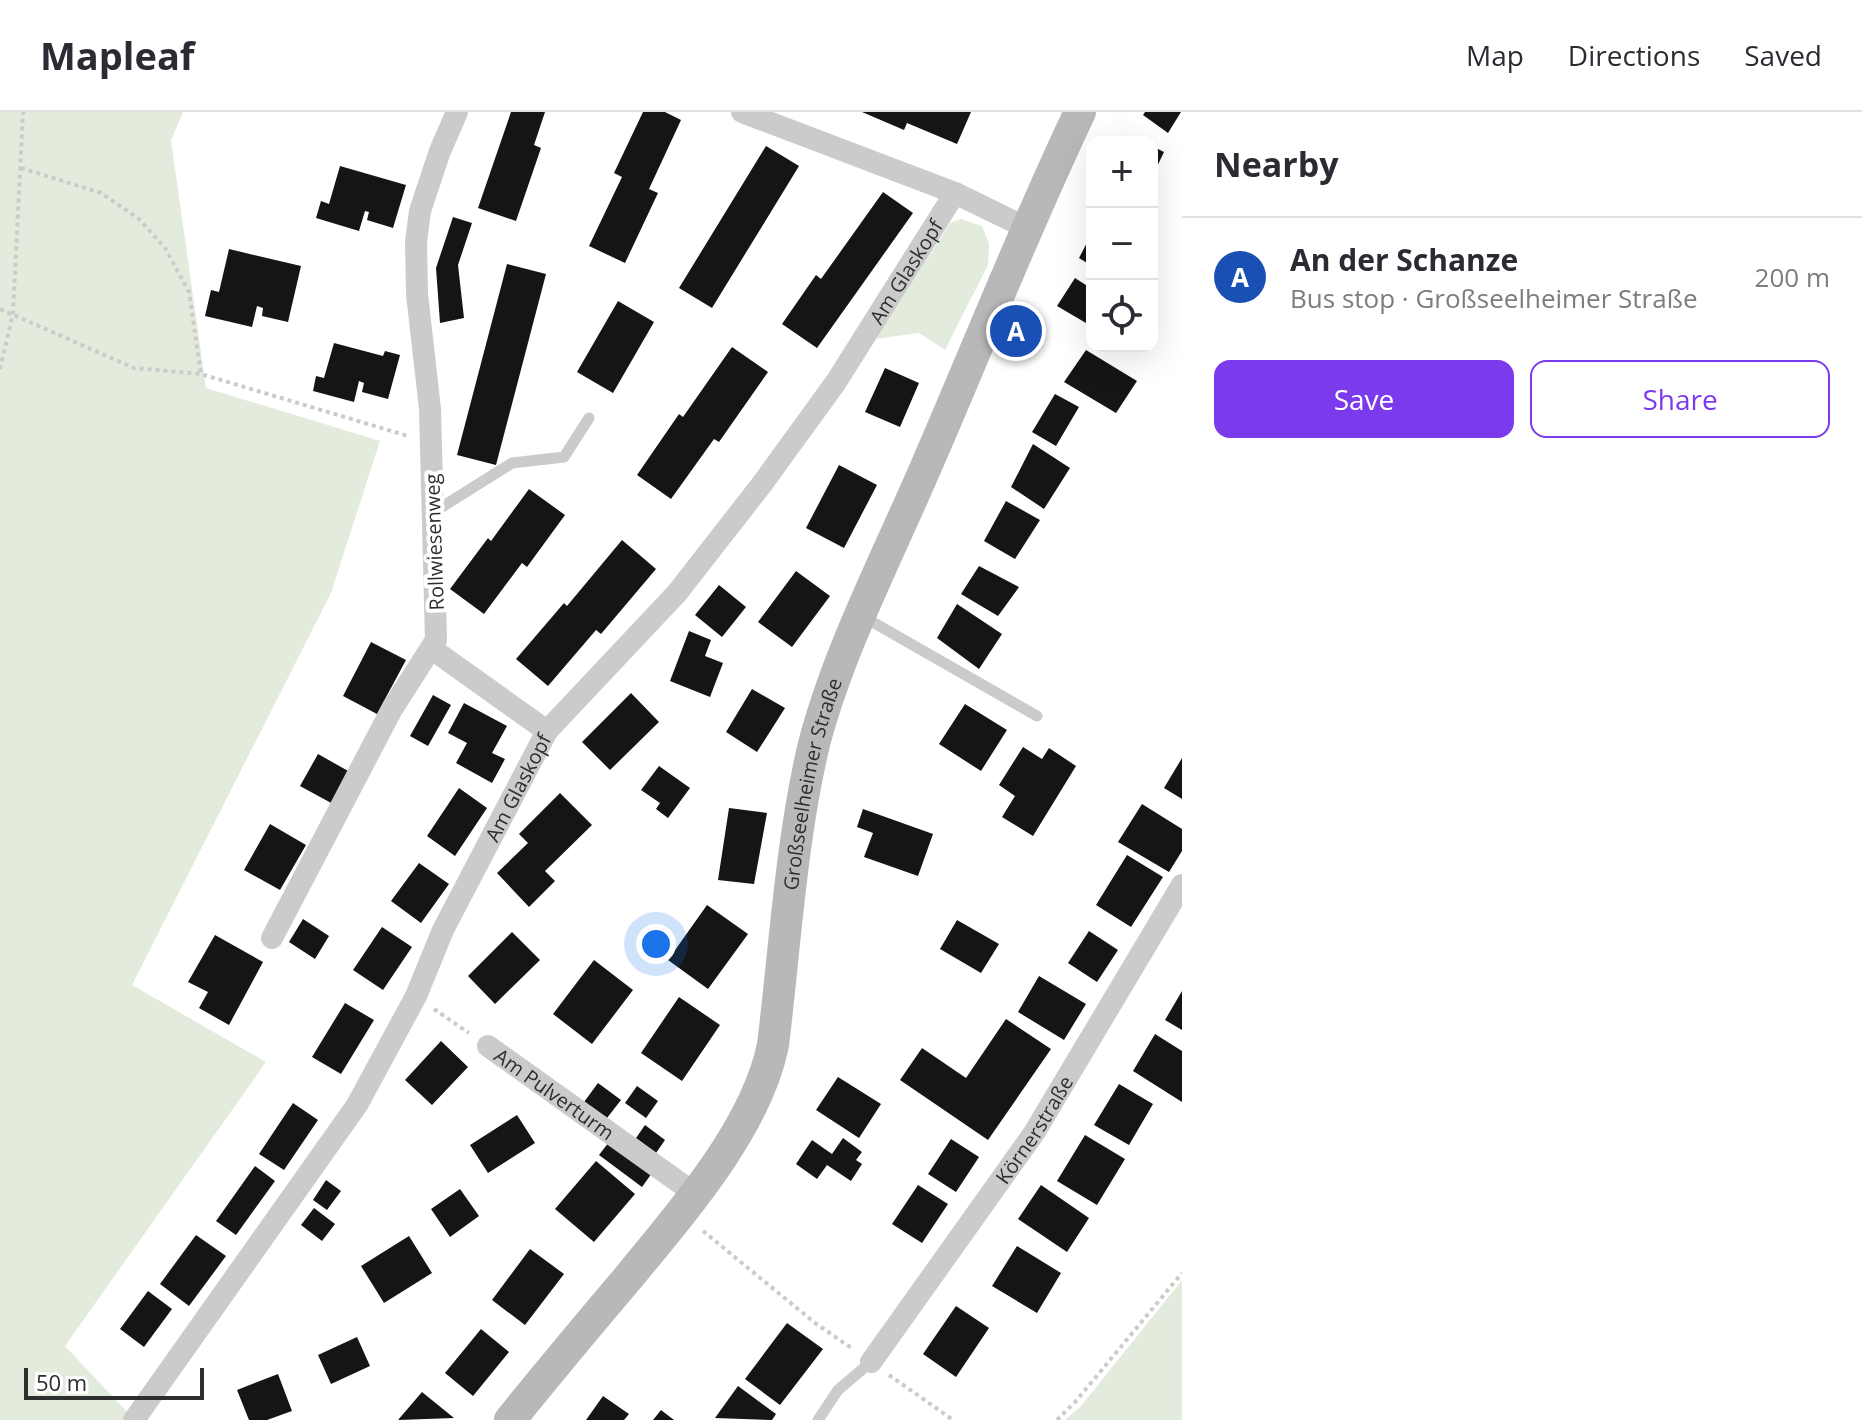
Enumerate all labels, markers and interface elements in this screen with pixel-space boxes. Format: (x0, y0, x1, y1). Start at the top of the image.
text: Mapleaf (40, 29, 195, 81)
text: Map (1466, 36, 1524, 74)
text: Directions (1568, 36, 1700, 74)
text: Saved (1744, 36, 1822, 74)
map controls (1086, 136, 1158, 352)
button: + (1086, 136, 1158, 208)
text: Nearby (1214, 141, 1339, 187)
button: − (1086, 208, 1158, 280)
street label: Am Glaskopf (863, 213, 949, 329)
text: An der Schanze (1290, 239, 1518, 280)
text: A (1231, 259, 1249, 295)
text: 200 m (1755, 259, 1830, 295)
button: locate (1086, 280, 1158, 352)
text: Bus stop · Großseelheimer Straße (1290, 280, 1697, 316)
pin: A (990, 301, 1042, 361)
button: Save (1214, 360, 1514, 438)
button: Share (1530, 360, 1830, 438)
street label: Rollwiesenweg (418, 473, 450, 611)
street label: Großseelheimer Straße (776, 674, 847, 892)
street label: Am Glaskopf (478, 728, 557, 846)
your location (636, 924, 676, 964)
street label: Am Pulverturm (489, 1042, 620, 1146)
street label: Körnerstraße (989, 1070, 1079, 1189)
scale bar (24, 1364, 204, 1400)
text: 50 m (36, 1367, 87, 1397)

